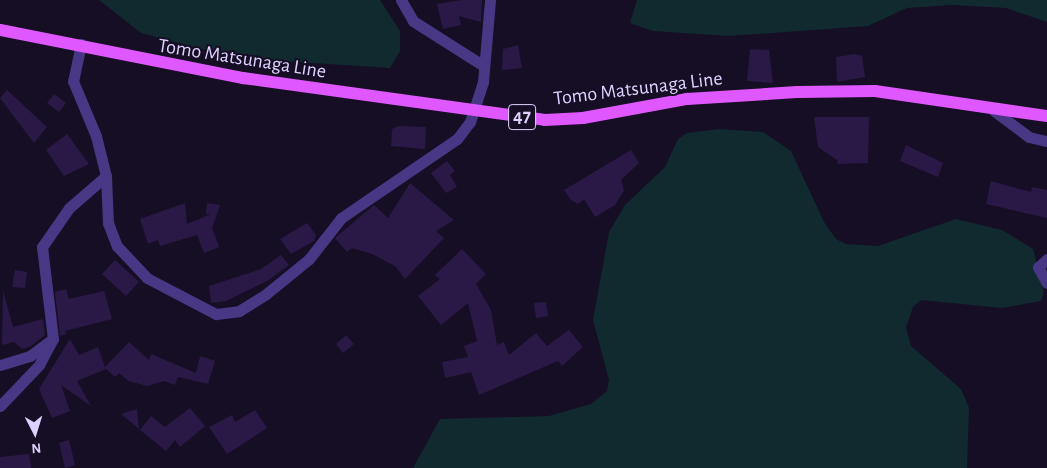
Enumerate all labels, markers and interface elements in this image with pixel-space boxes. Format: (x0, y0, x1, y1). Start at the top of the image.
street label: Tomo Matsunaga Line (156, 34, 328, 84)
street label: Tomo Matsunaga Line (552, 67, 724, 111)
road number: 47 (507, 100, 537, 134)
north arrow (10, 408, 60, 458)
text: N (31, 441, 42, 455)

